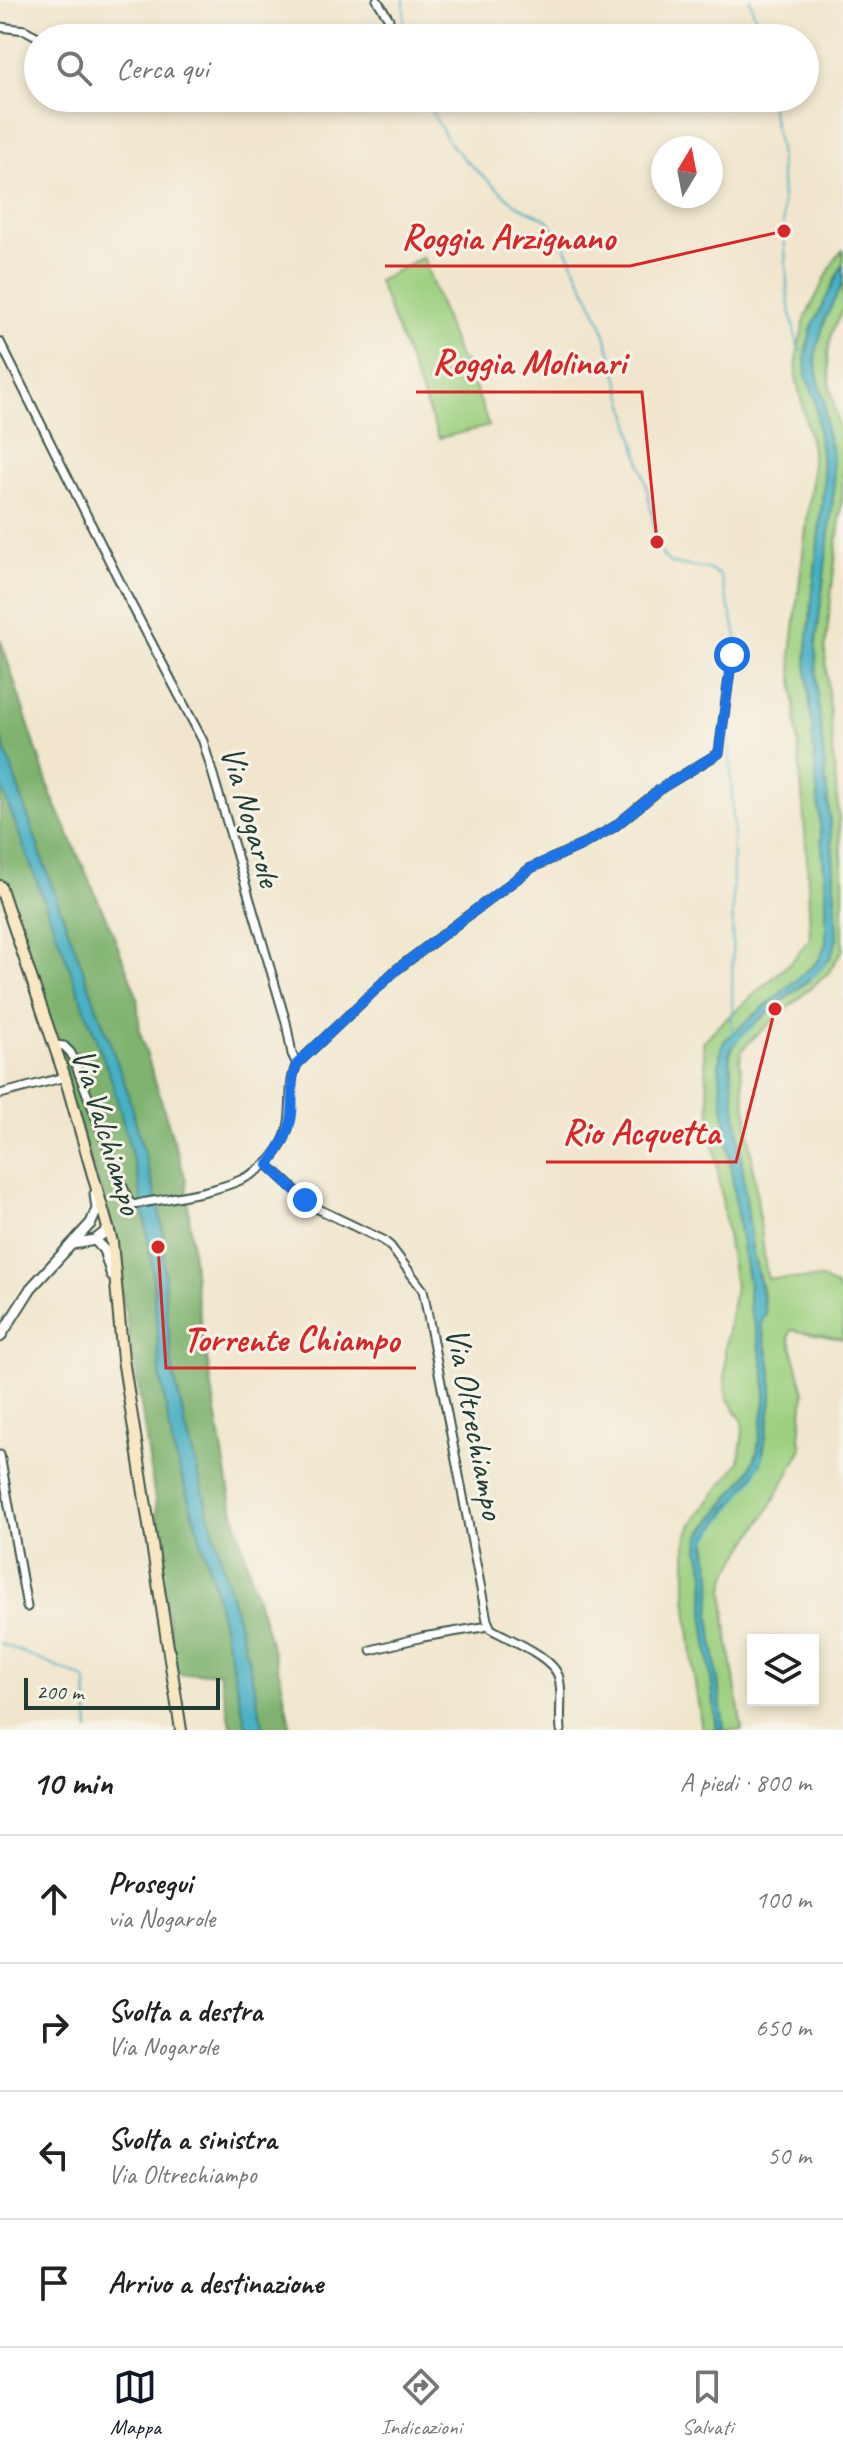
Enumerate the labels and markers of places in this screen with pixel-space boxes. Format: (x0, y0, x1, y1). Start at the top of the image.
callout: Roggia Arzignano (385, 206, 630, 266)
callout: Roggia Molinari (416, 332, 642, 392)
callout: Rio Acquetta (546, 1102, 736, 1162)
callout: Torrente Chiampo (166, 1308, 416, 1368)

